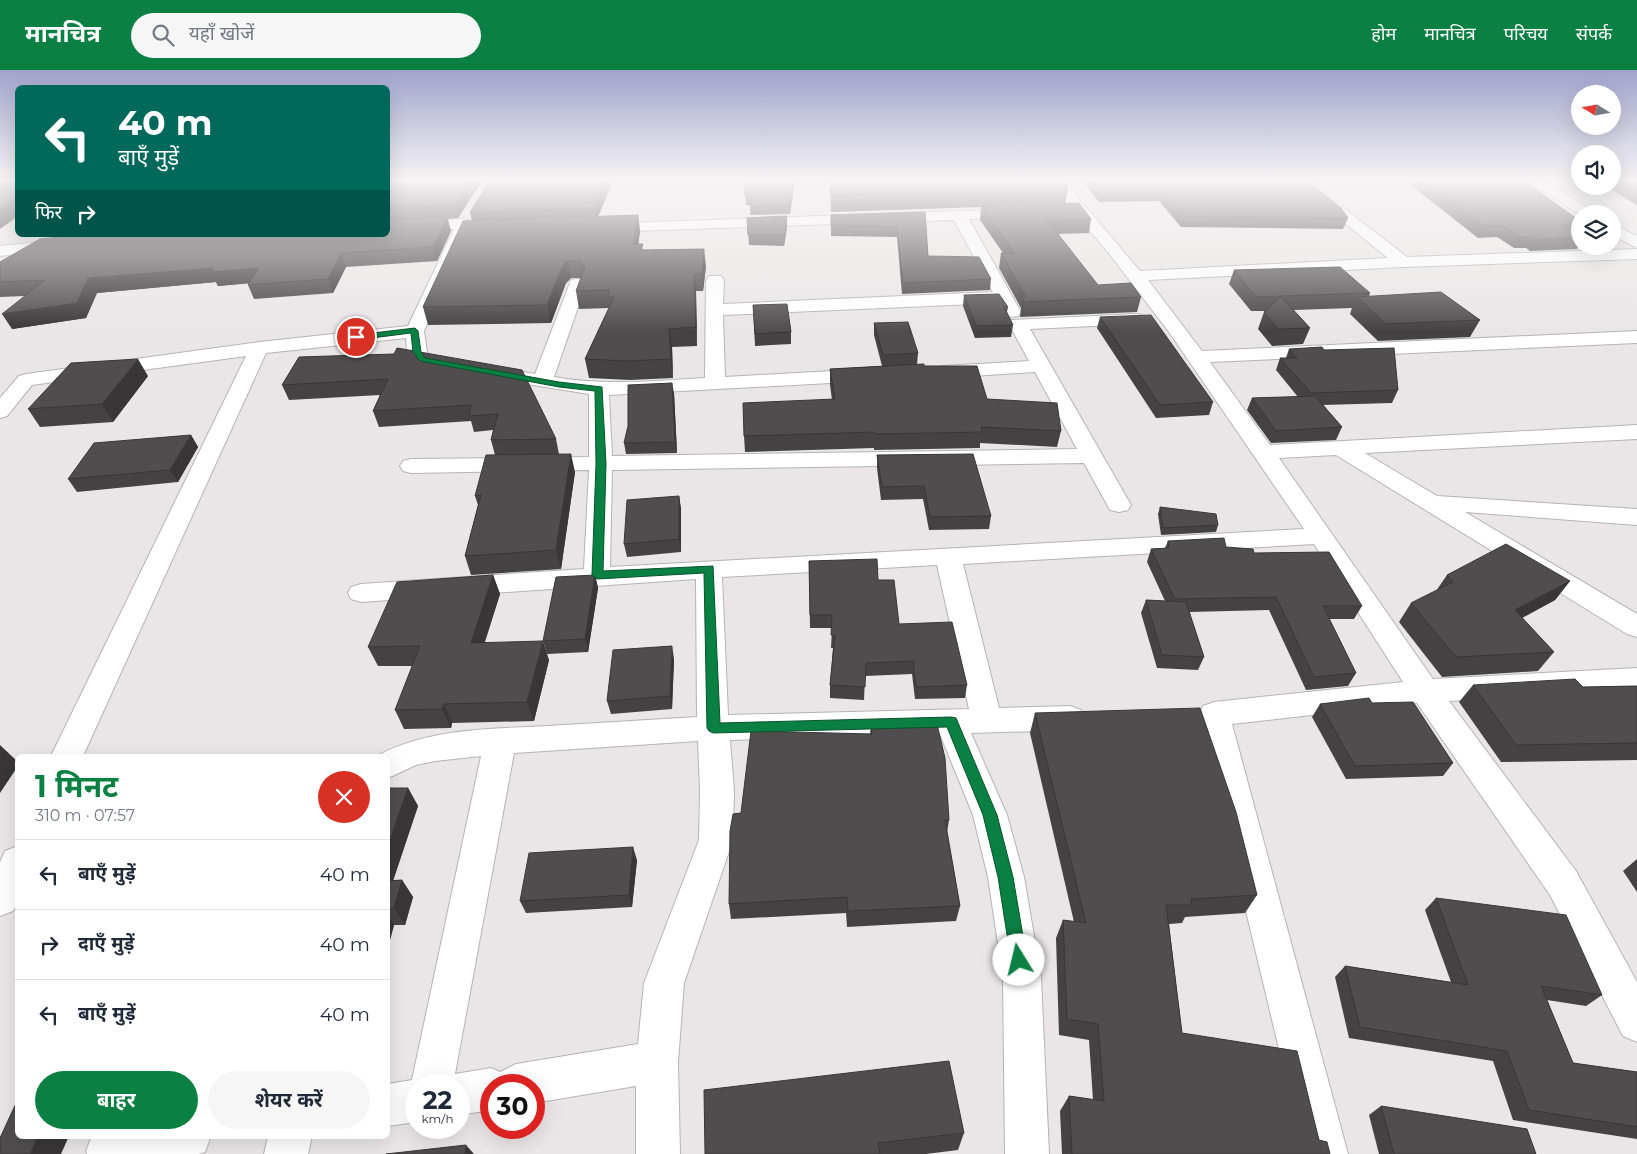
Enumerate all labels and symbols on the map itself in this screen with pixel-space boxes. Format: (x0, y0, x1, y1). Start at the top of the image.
north arrow (1571, 85, 1621, 135)
pin (335, 316, 377, 358)
position arrow (992, 933, 1044, 985)
speed limit sign: 30 (480, 1074, 545, 1139)

